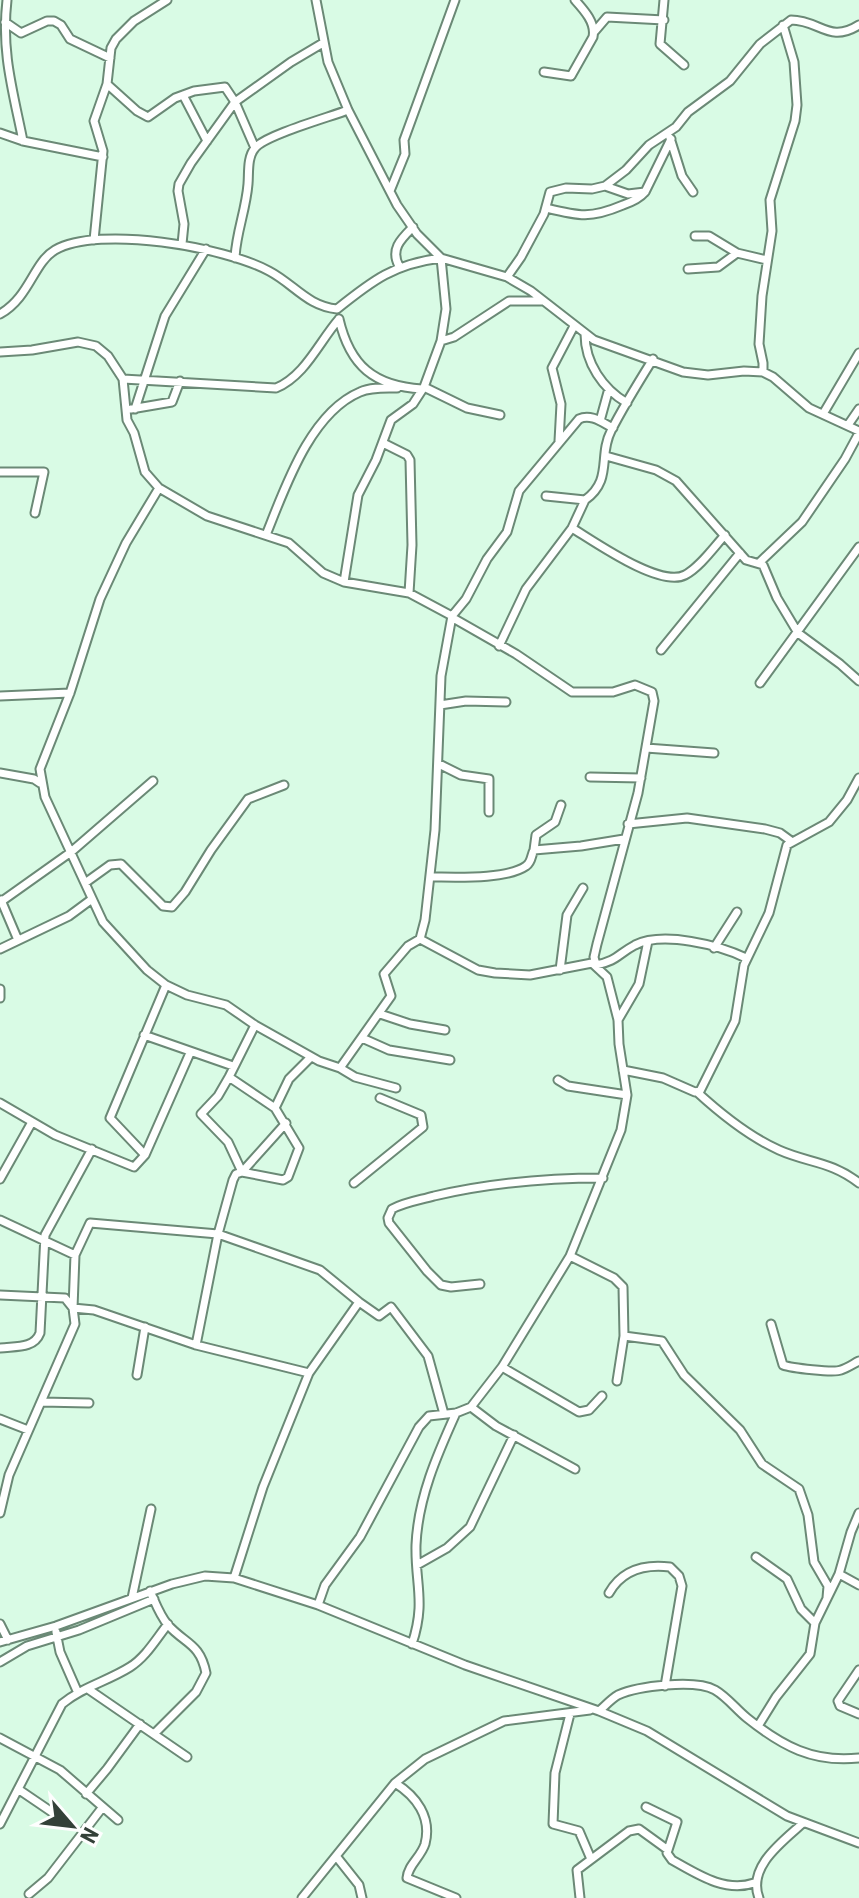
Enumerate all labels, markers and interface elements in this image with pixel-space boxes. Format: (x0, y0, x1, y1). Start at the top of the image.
north arrow (32, 1786, 112, 1866)
text: N (75, 1823, 103, 1847)

